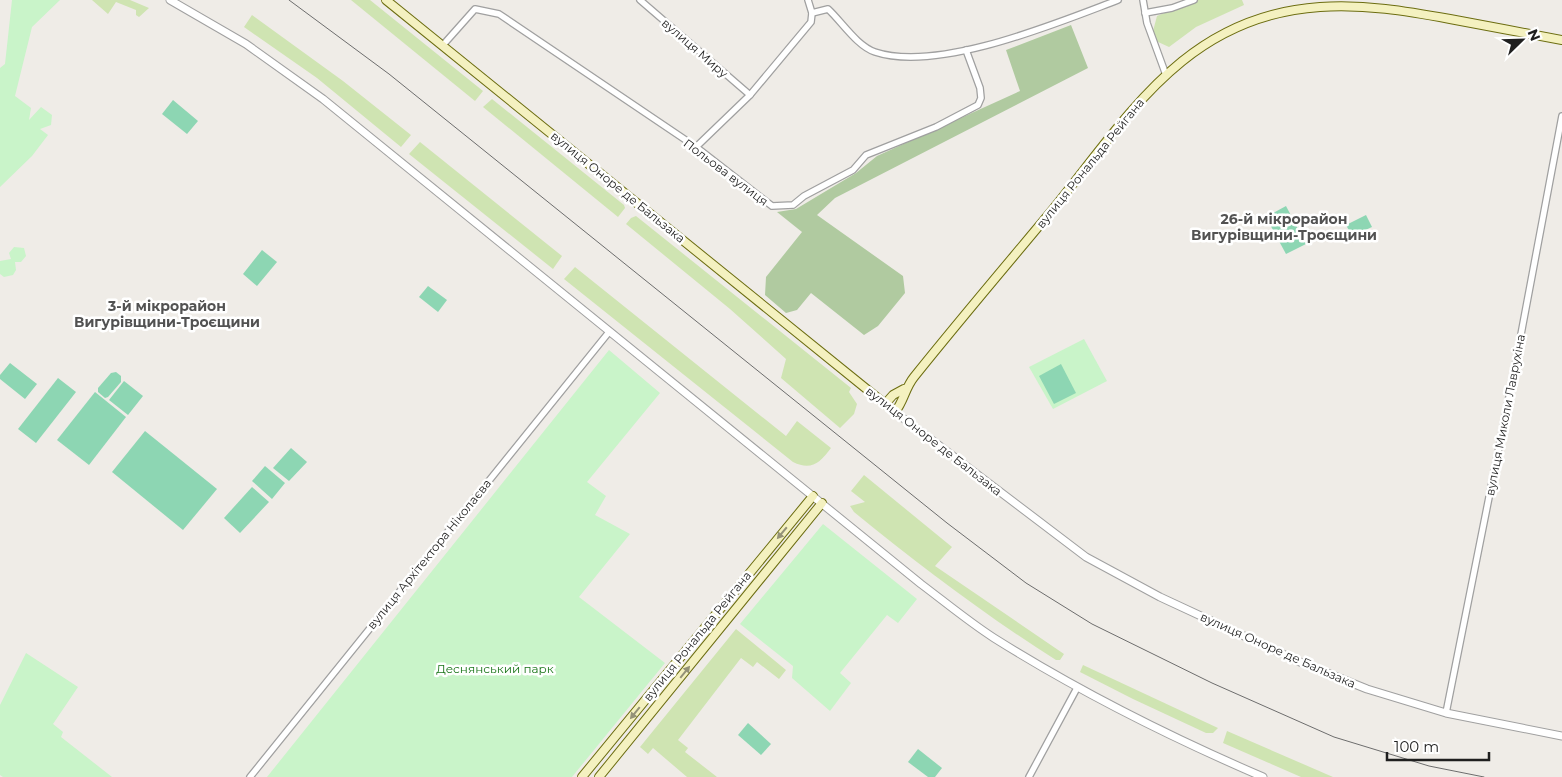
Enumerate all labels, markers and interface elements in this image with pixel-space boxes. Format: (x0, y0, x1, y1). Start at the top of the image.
street label: вулиця Миру (659, 15, 731, 81)
north arrow (1497, 15, 1547, 65)
text: N (1523, 26, 1544, 44)
street label: вулиця Рональда Рейгана (1033, 95, 1147, 231)
street label: вулиця Оноре де Бальзака (548, 128, 688, 246)
street label: Польова вулиця (681, 135, 771, 209)
district label: 26-й мікрорайон Вигурівщини-Троєщини (1191, 210, 1377, 244)
district label: 3-й мікрорайон Вигурівщини-Троєщини (74, 297, 260, 331)
street label: вулиця Миколи Лаврухіна (1482, 333, 1528, 497)
street label: вулиця Оноре де Бальзака (863, 383, 1005, 499)
street label: вулиця Архітектора Ніколаєва (364, 476, 494, 632)
one-way arrow (776, 527, 788, 539)
street label: вулиця Рональда Рейгана (640, 568, 754, 704)
street label: вулиця Оноре де Бальзака (1198, 609, 1358, 691)
park label: Деснянський парк (436, 661, 554, 676)
one-way arrow (679, 666, 691, 678)
one-way arrow (629, 706, 640, 719)
scale bar (1387, 730, 1490, 762)
text: 100 m (1394, 737, 1439, 756)

